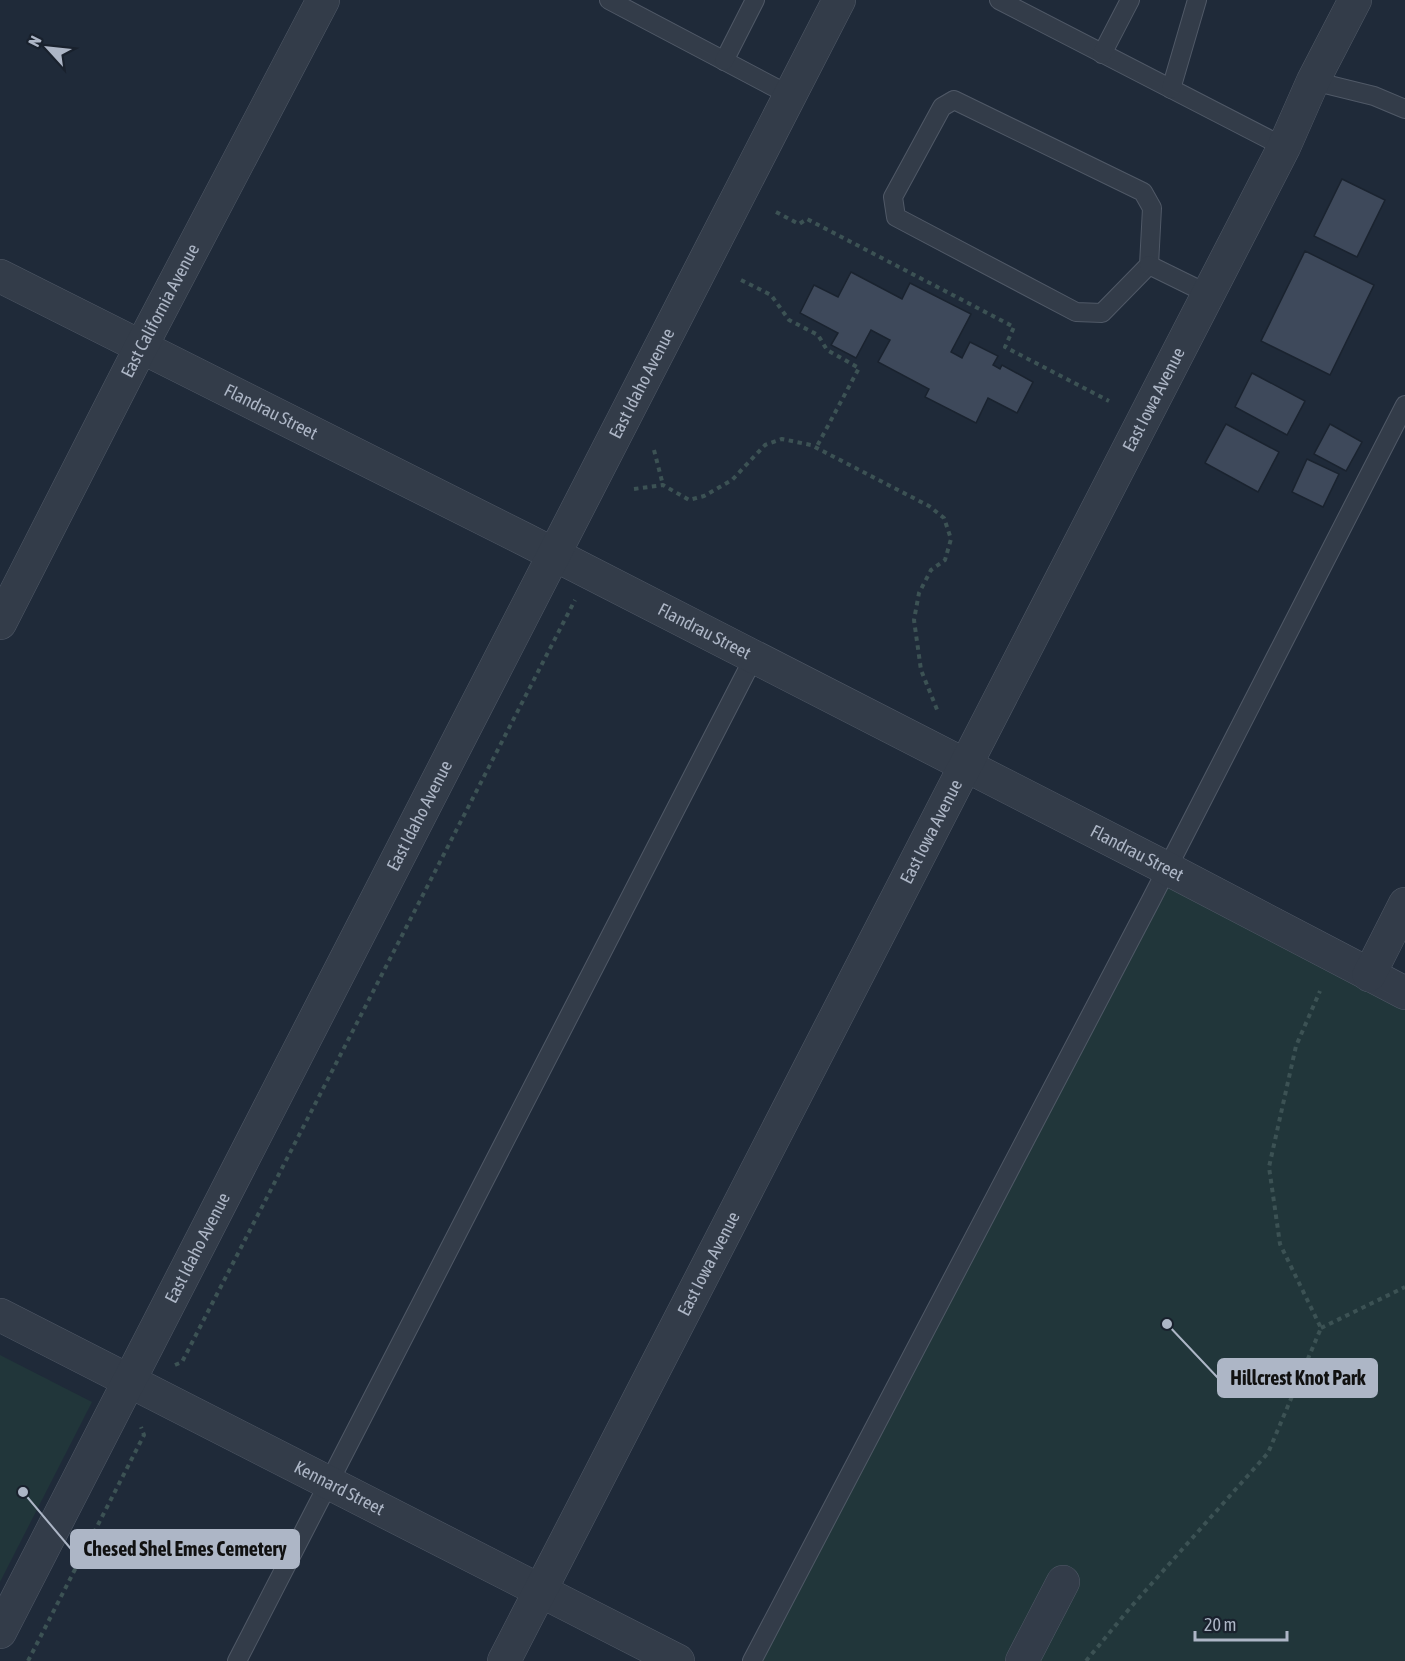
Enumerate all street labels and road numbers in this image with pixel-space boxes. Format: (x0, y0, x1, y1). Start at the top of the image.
street label: East California Avenue (116, 240, 203, 381)
street label: East Idaho Avenue (604, 324, 679, 442)
street label: East Iowa Avenue (1118, 344, 1189, 455)
street label: Flandrau Street (221, 379, 321, 444)
street label: Flandrau Street (655, 598, 755, 664)
street label: East Idaho Avenue (382, 757, 456, 874)
street label: East Iowa Avenue (895, 776, 966, 887)
street label: Flandrau Street (1087, 820, 1187, 885)
street label: East Idaho Avenue (160, 1189, 234, 1306)
street label: East Iowa Avenue (673, 1208, 744, 1319)
street label: Kennard Street (291, 1456, 388, 1519)

